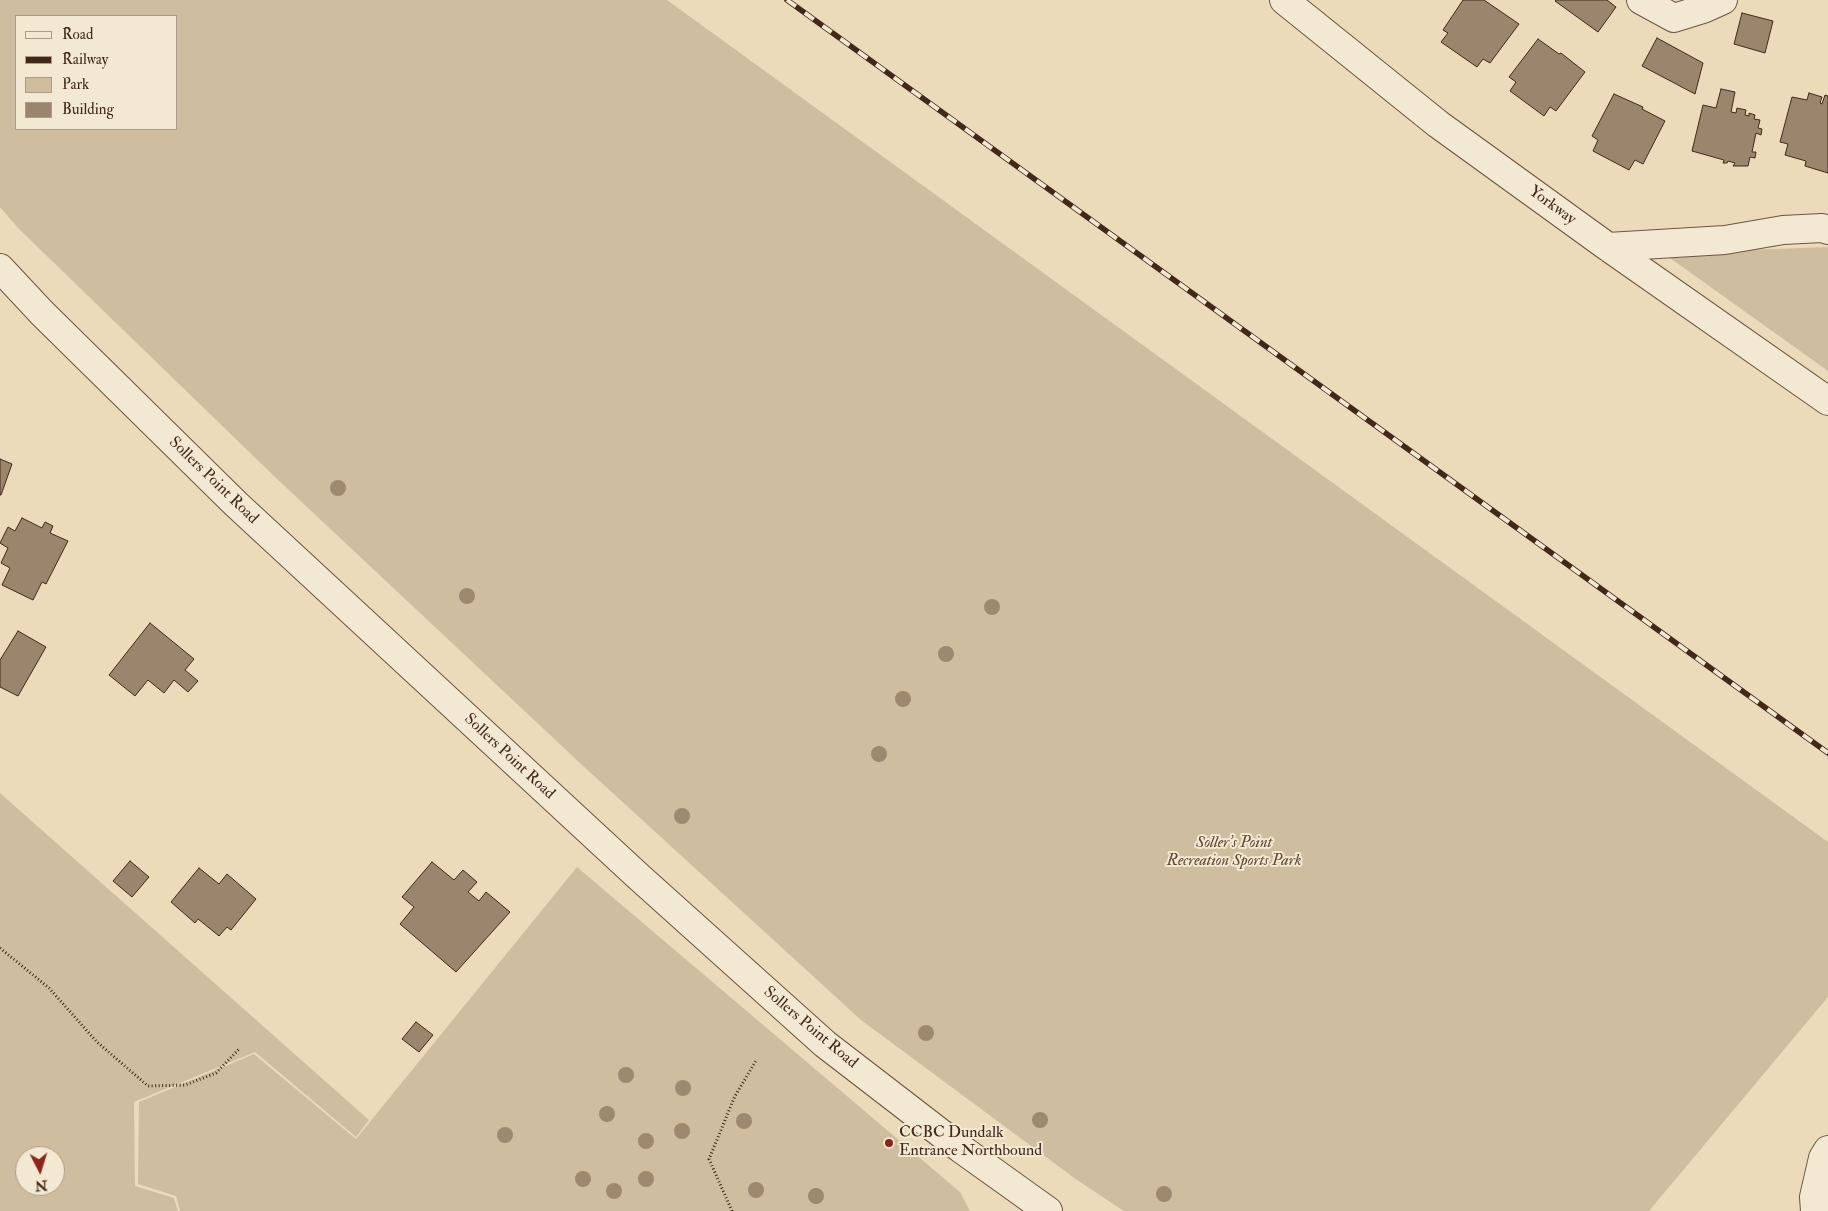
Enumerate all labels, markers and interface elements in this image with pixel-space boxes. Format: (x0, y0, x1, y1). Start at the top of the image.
legend (15, 15, 178, 130)
text: Road (62, 25, 93, 44)
text: Railway (62, 50, 108, 69)
text: Park (62, 75, 89, 94)
text: Building (62, 100, 114, 119)
street label: Yorkway (1525, 182, 1579, 230)
street label: Sollers Point Road (164, 433, 262, 529)
street label: Sollers Point Road (460, 710, 558, 804)
park label: Soller's Point Recreation Sports Park (1167, 834, 1301, 872)
street label: Sollers Point Road (759, 983, 861, 1073)
place label: CCBC Dundalk Entrance Northbound (899, 1124, 1042, 1162)
marker: CCBC Dundalk Entrance Northbound (883, 1137, 895, 1149)
north arrow (15, 1146, 65, 1196)
text: N (34, 1176, 48, 1194)

